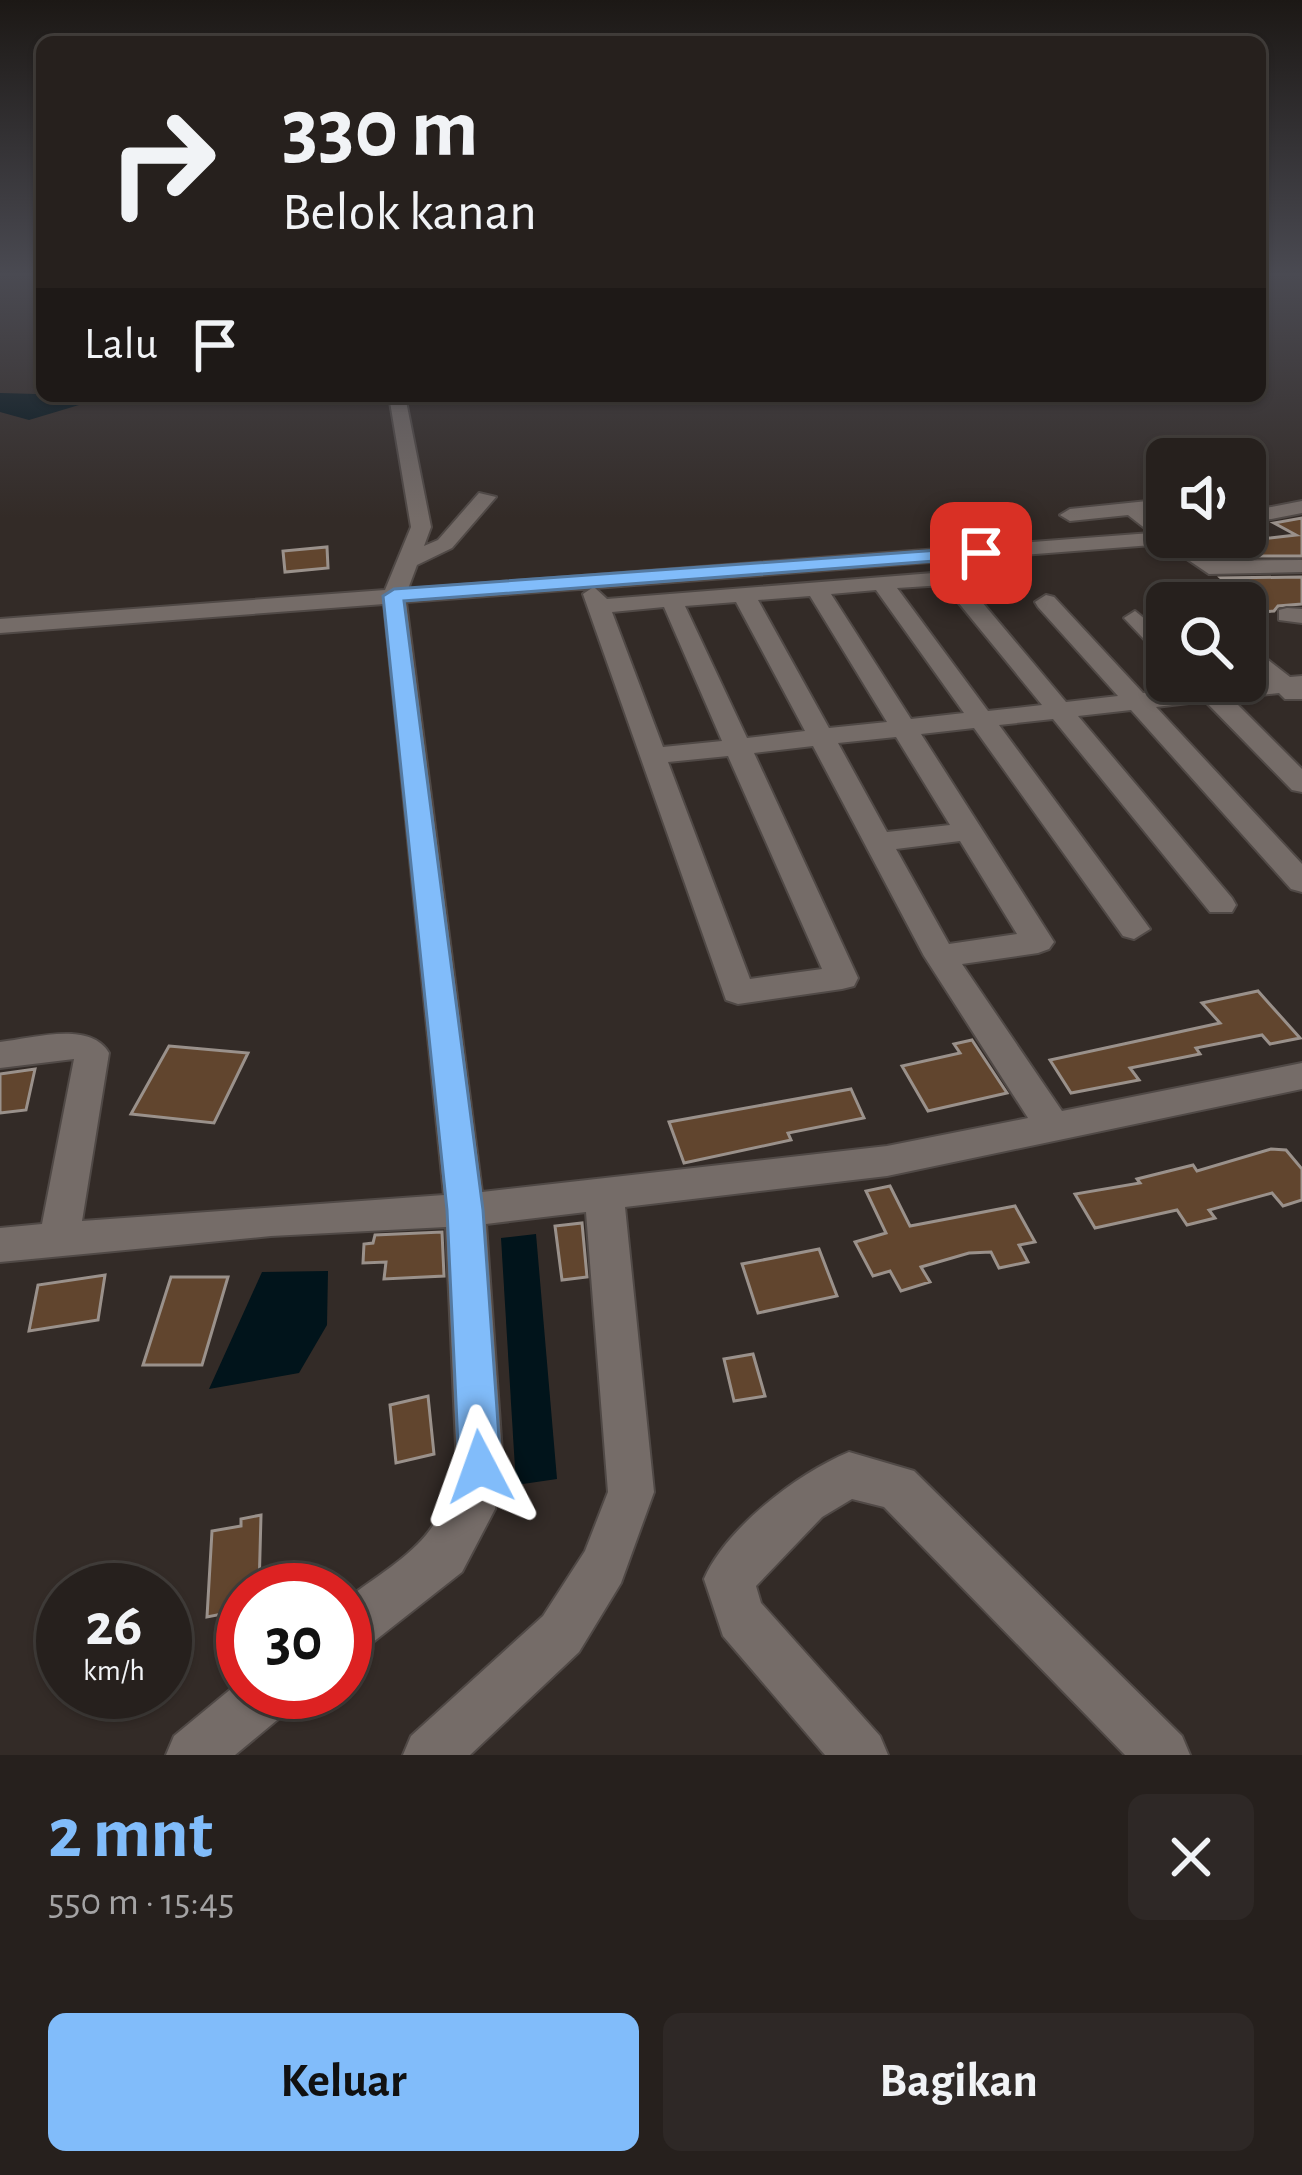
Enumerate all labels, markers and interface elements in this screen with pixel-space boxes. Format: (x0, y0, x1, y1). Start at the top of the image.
icon: right (84, 84, 240, 240)
text: 330 m (282, 88, 479, 172)
text: Belok kanan (282, 186, 537, 240)
icon: arrive (182, 312, 248, 378)
text: Lalu (84, 322, 158, 367)
map controls (1146, 438, 1266, 702)
button: sound (1146, 438, 1266, 558)
pin (930, 502, 1032, 604)
icon: arrive (948, 520, 1014, 586)
button: search (1146, 582, 1266, 702)
position arrow (417, 1404, 543, 1530)
speed limit sign: 30 (216, 1563, 372, 1719)
text: 26 (85, 1596, 143, 1656)
text: km/h (83, 1656, 145, 1686)
button: close (1128, 1794, 1254, 1920)
text: 2 mnt (48, 1798, 213, 1870)
text: 550 m · 15:45 (48, 1883, 234, 1922)
button: Keluar (48, 2013, 639, 2151)
button: Bagikan (663, 2013, 1254, 2151)

